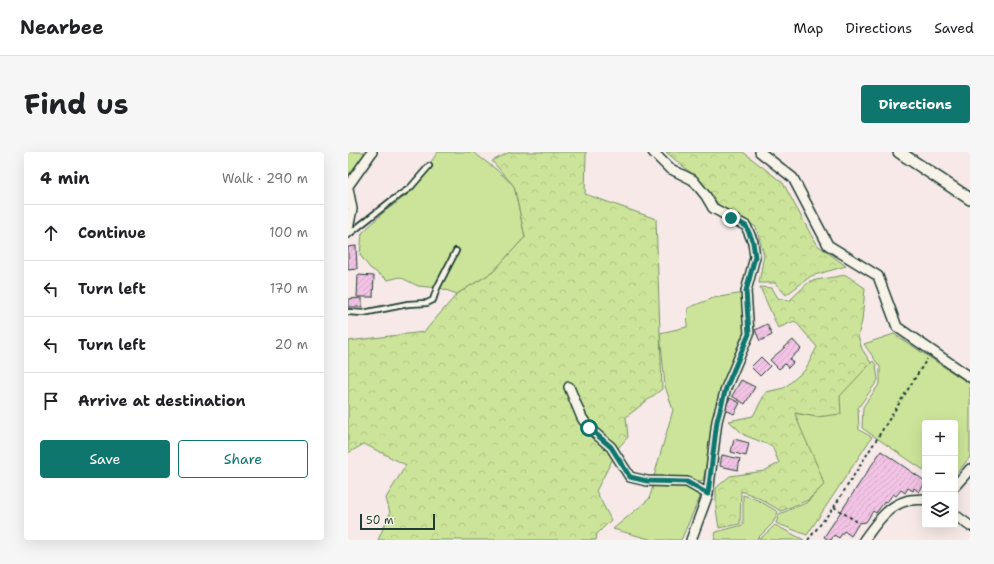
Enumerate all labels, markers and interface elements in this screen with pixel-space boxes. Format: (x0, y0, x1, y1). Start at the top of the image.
text: Nearbee (20, 15, 104, 40)
text: Map (794, 19, 824, 37)
text: Directions (846, 19, 912, 37)
text: Saved (934, 19, 974, 37)
text: Find us (24, 85, 129, 123)
button: Directions (861, 85, 970, 123)
text: 4 min (40, 167, 90, 189)
text: Walk · 290 m (222, 170, 308, 187)
route end (722, 209, 740, 227)
icon: ahead (40, 222, 62, 244)
text: Continue (78, 223, 146, 243)
text: 100 m (269, 224, 308, 241)
icon: left (40, 278, 62, 300)
text: Turn left (78, 279, 146, 299)
text: 170 m (270, 280, 308, 297)
icon: left (40, 334, 62, 356)
text: Turn left (78, 335, 146, 355)
text: 20 m (275, 336, 308, 353)
icon: arrive (40, 390, 62, 412)
text: Arrive at destination (78, 391, 246, 411)
route start (580, 419, 598, 437)
map controls (922, 420, 958, 528)
button: + (922, 420, 958, 456)
button: Save (40, 440, 170, 478)
button: Share (178, 440, 308, 478)
button: − (922, 456, 958, 492)
button: layers (922, 492, 958, 528)
scale bar (360, 512, 435, 531)
text: 50 m (366, 513, 394, 528)

